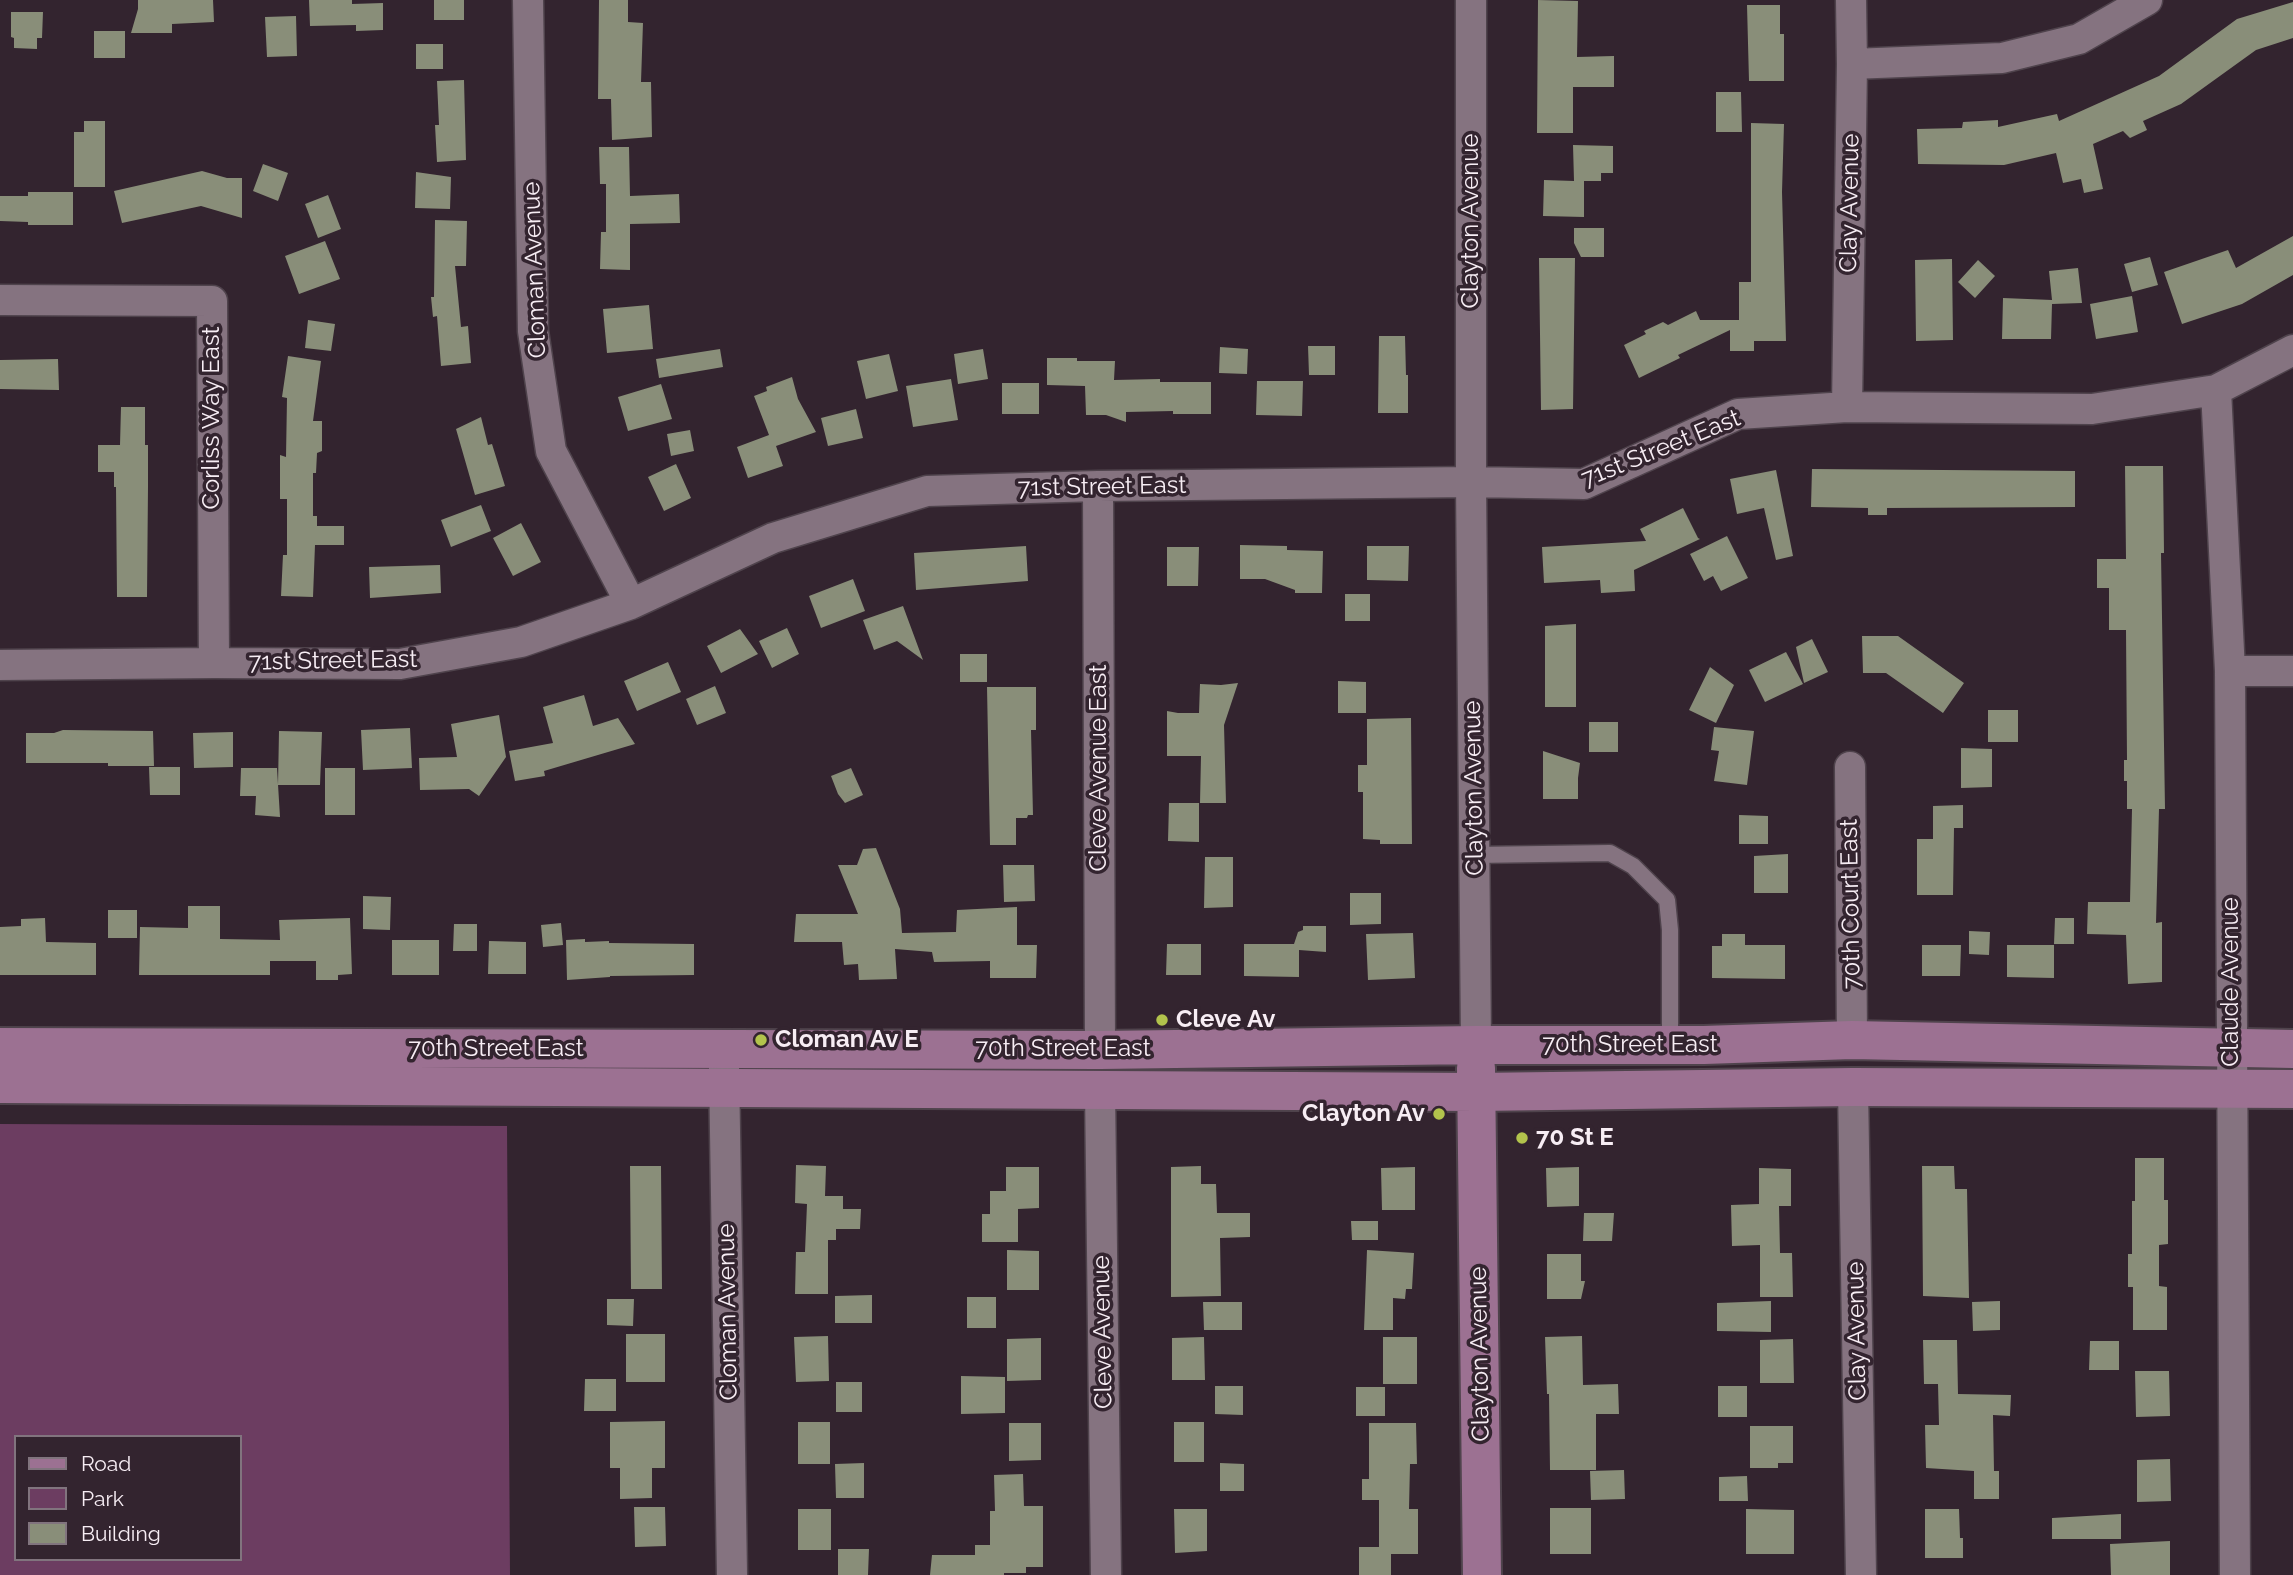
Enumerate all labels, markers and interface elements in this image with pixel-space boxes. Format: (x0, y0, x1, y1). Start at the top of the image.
street label: Clayton Avenue (1457, 133, 1485, 309)
street label: Clay Avenue (1834, 133, 1866, 273)
street label: Cloman Avenue (518, 181, 552, 359)
street label: Corliss Way East (198, 326, 226, 510)
street label: 71st Street East (1577, 404, 1745, 494)
street label: 71st Street East (1017, 471, 1187, 503)
street label: 71st Street East (248, 645, 418, 677)
street label: Cleve Avenue East (1085, 665, 1113, 871)
street label: Clayton Avenue (1458, 700, 1490, 876)
street label: 70th Court East (1835, 819, 1867, 989)
street label: Claude Avenue (2217, 897, 2245, 1067)
place label: Cleve Av (1176, 1006, 1276, 1034)
marker: Cleve Av (1154, 1012, 1170, 1028)
place label: Cloman Av E (775, 1026, 919, 1054)
street label: 70th Street East (1542, 1031, 1718, 1059)
marker: Cloman Av E (753, 1032, 769, 1048)
street label: 70th Street East (408, 1035, 584, 1063)
street label: 70th Street East (975, 1035, 1151, 1063)
place label: Clayton Av (1302, 1100, 1425, 1128)
marker: Clayton Av (1431, 1106, 1447, 1122)
place label: 70 St E (1536, 1124, 1614, 1152)
marker: 70 St E (1514, 1130, 1530, 1146)
street label: Cloman Avenue (712, 1223, 744, 1401)
street label: Cleve Avenue (1087, 1255, 1119, 1409)
street label: Clay Avenue (1841, 1261, 1873, 1401)
street label: Clayton Avenue (1464, 1266, 1496, 1442)
legend (14, 1435, 242, 1561)
text: Road (81, 1451, 131, 1476)
text: Park (81, 1486, 124, 1511)
text: Building (81, 1521, 161, 1546)

